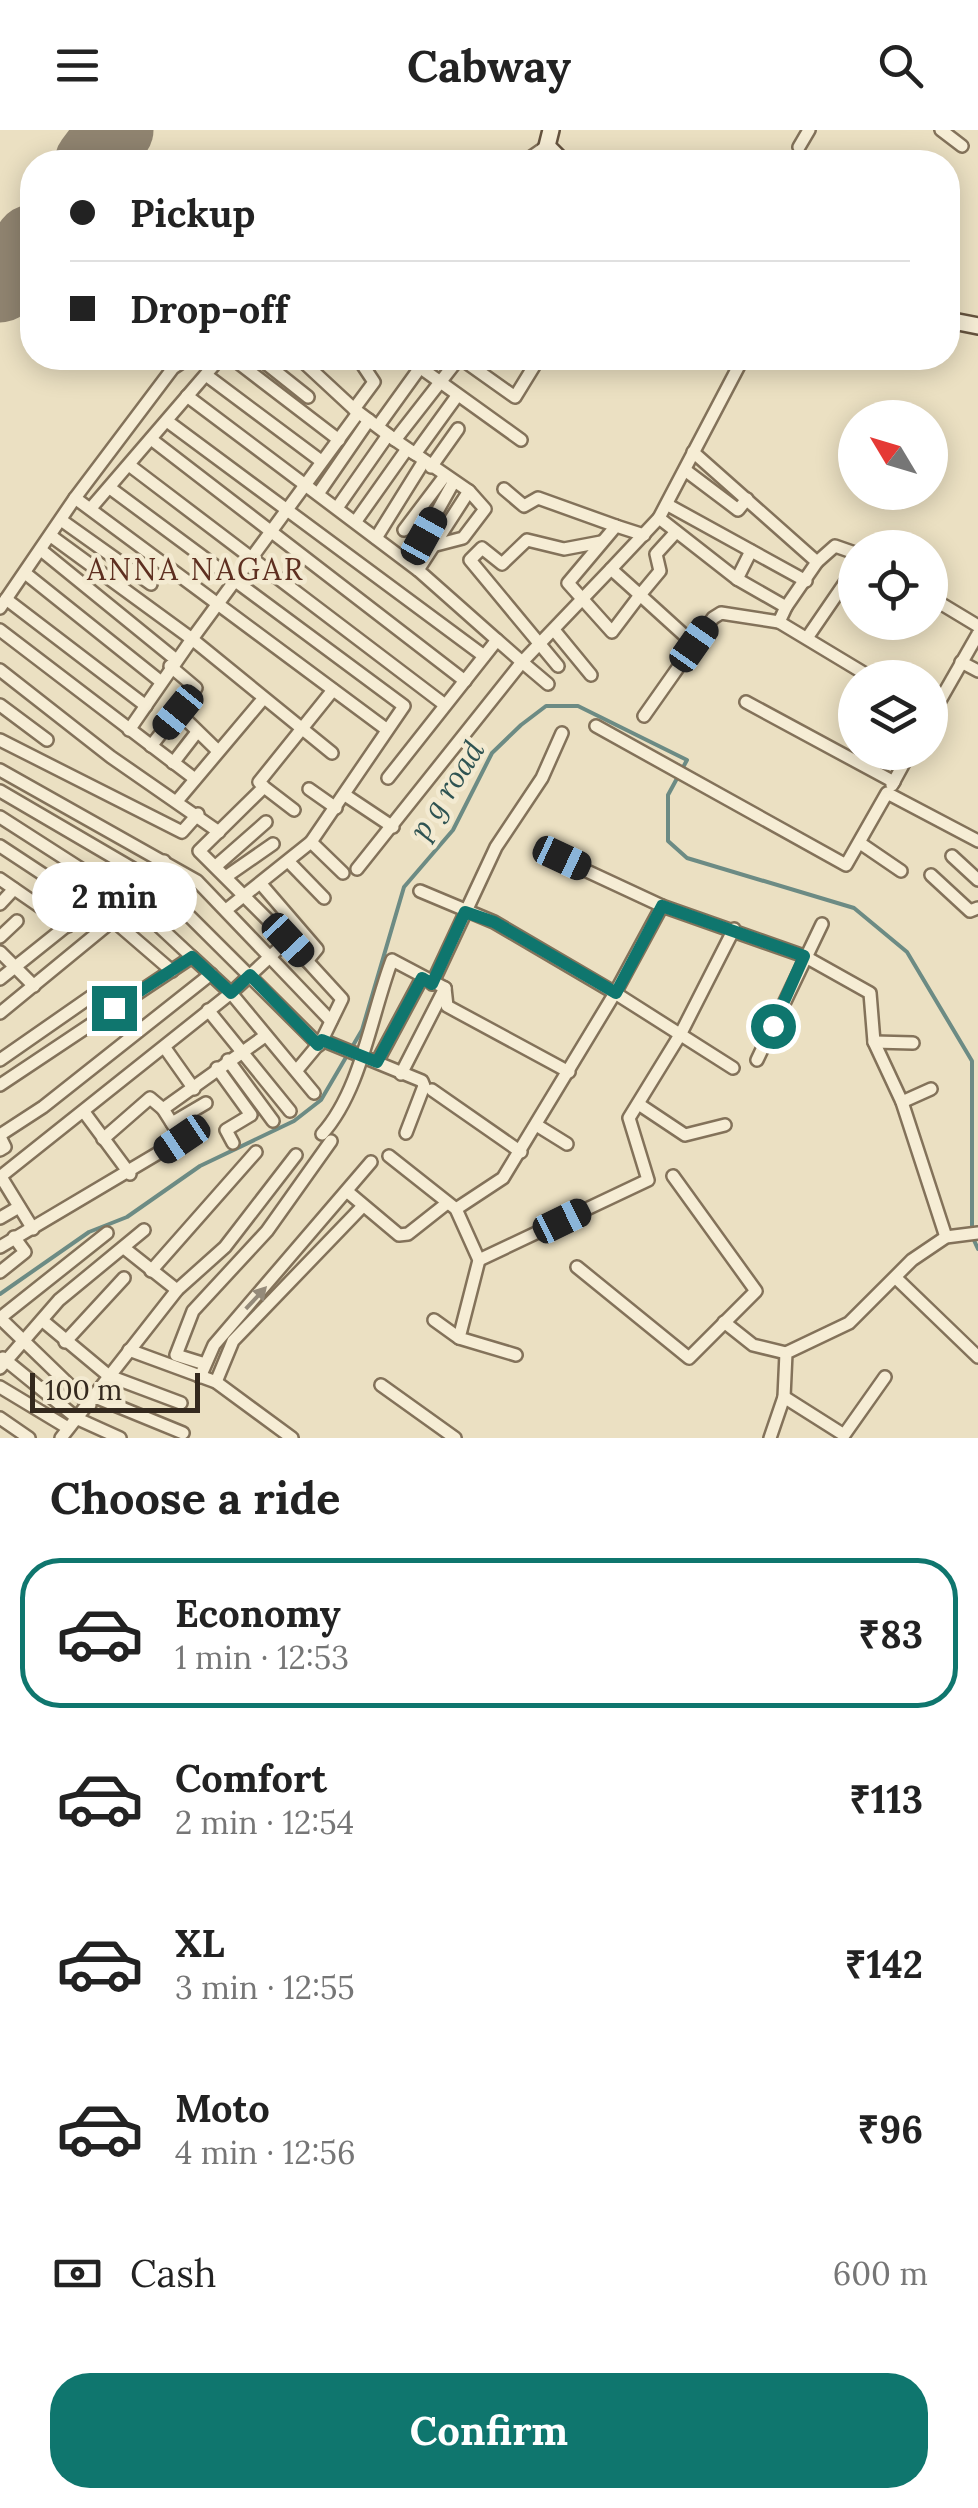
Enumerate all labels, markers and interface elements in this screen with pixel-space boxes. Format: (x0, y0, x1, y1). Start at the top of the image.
text: Cabway (407, 37, 571, 94)
icon: menu (50, 38, 105, 93)
icon: search (873, 38, 928, 93)
text: Pickup (130, 189, 255, 237)
text: Drop-off (130, 285, 288, 333)
north arrow (838, 400, 948, 510)
map controls (838, 400, 948, 770)
car (396, 502, 452, 570)
button: locate (838, 530, 948, 640)
district label: ANNA NAGAR (86, 550, 305, 588)
car (665, 611, 723, 677)
button: layers (838, 660, 948, 770)
car (147, 679, 209, 745)
water label: p g road (400, 733, 492, 847)
car (528, 832, 596, 884)
callout: 2 min (32, 863, 196, 933)
text: 2 min (72, 876, 157, 917)
car (257, 908, 319, 972)
route end (92, 986, 137, 1031)
route start (751, 1004, 796, 1049)
car (149, 1110, 215, 1168)
car (528, 1194, 596, 1248)
one-way arrow (244, 1286, 267, 1310)
scale bar (30, 1368, 200, 1412)
text: 100 m (45, 1372, 122, 1408)
text: Choose a ride (50, 1469, 340, 1526)
icon: car (55, 1588, 145, 1678)
text: Economy (175, 1589, 341, 1637)
text: ₹83 (858, 1610, 923, 1658)
text: 1 min · 12:53 (175, 1637, 349, 1678)
icon: car (55, 1753, 145, 1843)
text: Comfort (175, 1754, 327, 1802)
text: ₹113 (849, 1775, 923, 1823)
text: 2 min · 12:54 (175, 1802, 354, 1843)
icon: car (55, 1918, 145, 2008)
text: XL (175, 1919, 225, 1967)
text: ₹142 (845, 1940, 923, 1988)
text: 3 min · 12:55 (175, 1967, 355, 2008)
icon: car (55, 2083, 145, 2173)
text: Moto (175, 2084, 270, 2132)
text: ₹96 (858, 2105, 923, 2153)
text: 4 min · 12:56 (175, 2132, 355, 2173)
icon: cash (50, 2246, 105, 2301)
text: Cash (130, 2249, 217, 2297)
text: 600 m (833, 2253, 928, 2294)
button: Confirm (50, 2373, 928, 2488)

